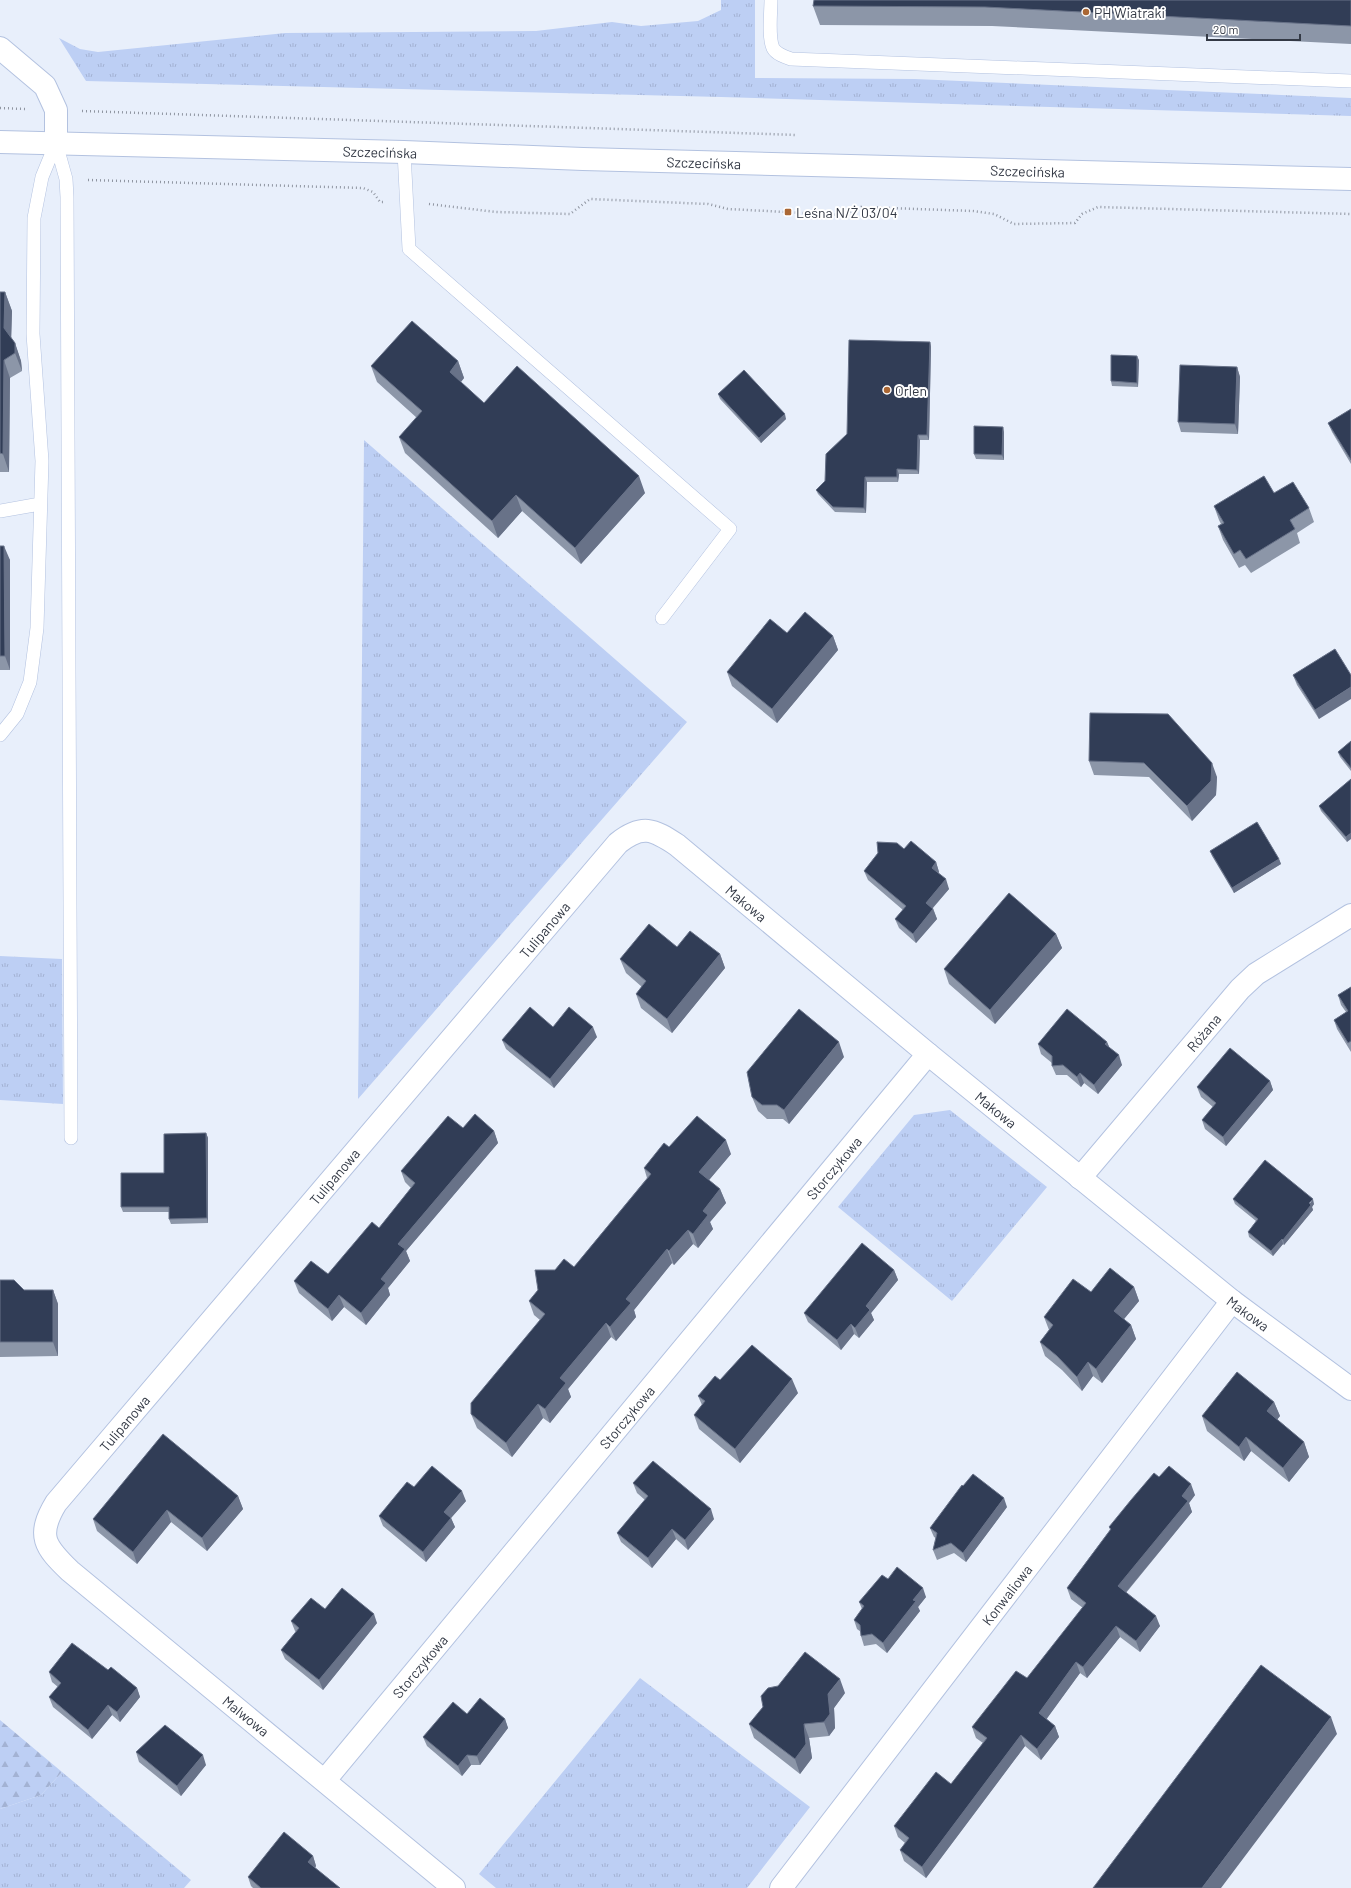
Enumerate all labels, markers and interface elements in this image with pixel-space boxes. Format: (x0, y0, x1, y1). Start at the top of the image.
place label: PH Wiatraki (1094, 4, 1165, 21)
marker: PH Wiatraki (1081, 7, 1091, 17)
scale bar (1207, 16, 1300, 42)
text: 20 m (1213, 22, 1239, 36)
street label: Szczecińska (342, 142, 418, 161)
street label: Szczecińska (666, 153, 741, 172)
street label: Szczecińska (990, 161, 1065, 180)
place label: Leśna N/Ż 03/04 (796, 204, 897, 221)
marker: Leśna N/Ż 03/04 (783, 207, 793, 217)
place label: Orlen (895, 382, 927, 399)
marker: Orlen (882, 385, 892, 395)
street label: Makowa (723, 881, 771, 925)
street label: Tulipanowa (516, 898, 573, 961)
street label: Różana (1183, 1010, 1224, 1055)
street label: Makowa (972, 1088, 1020, 1131)
street label: Storczykowa (802, 1133, 865, 1203)
street label: Tulipanowa (306, 1145, 363, 1208)
street label: Makowa (1224, 1292, 1273, 1334)
street label: Storczykowa (595, 1382, 658, 1452)
street label: Tulipanowa (95, 1391, 153, 1455)
street label: Konwaliowa (978, 1561, 1035, 1628)
street label: Storczykowa (388, 1631, 451, 1701)
street label: Malwowa (219, 1692, 273, 1740)

